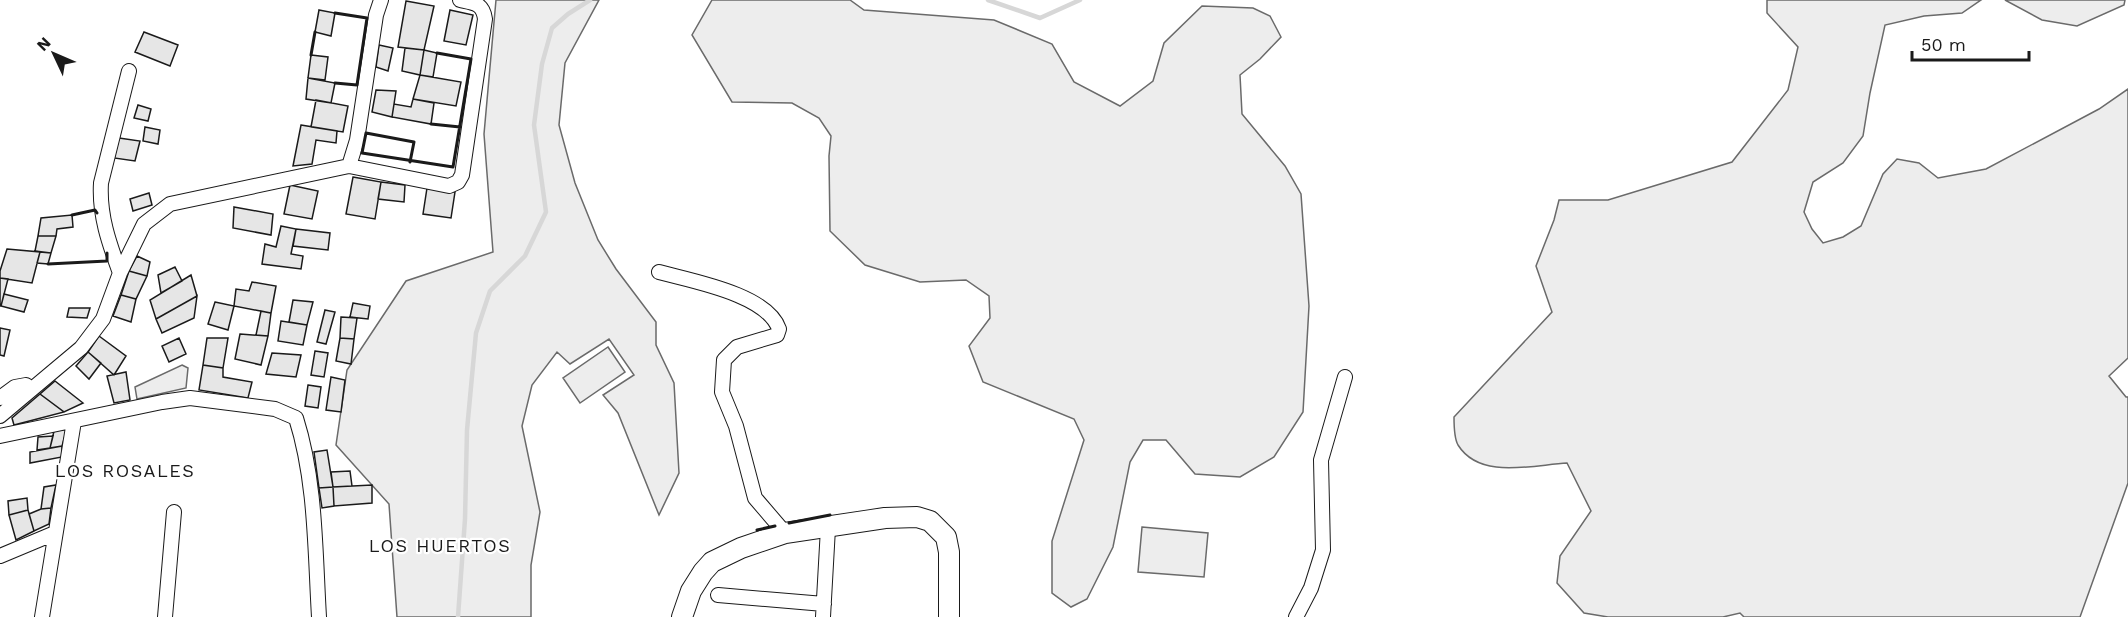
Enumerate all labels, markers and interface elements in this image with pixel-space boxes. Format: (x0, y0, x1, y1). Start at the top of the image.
north arrow (24, 24, 84, 84)
scale bar (1912, 24, 2029, 62)
text: N (33, 33, 55, 55)
text: 50 m (1921, 34, 1966, 55)
district label: LOS ROSALES (55, 460, 195, 481)
district label: LOS HUERTOS (369, 535, 511, 556)

